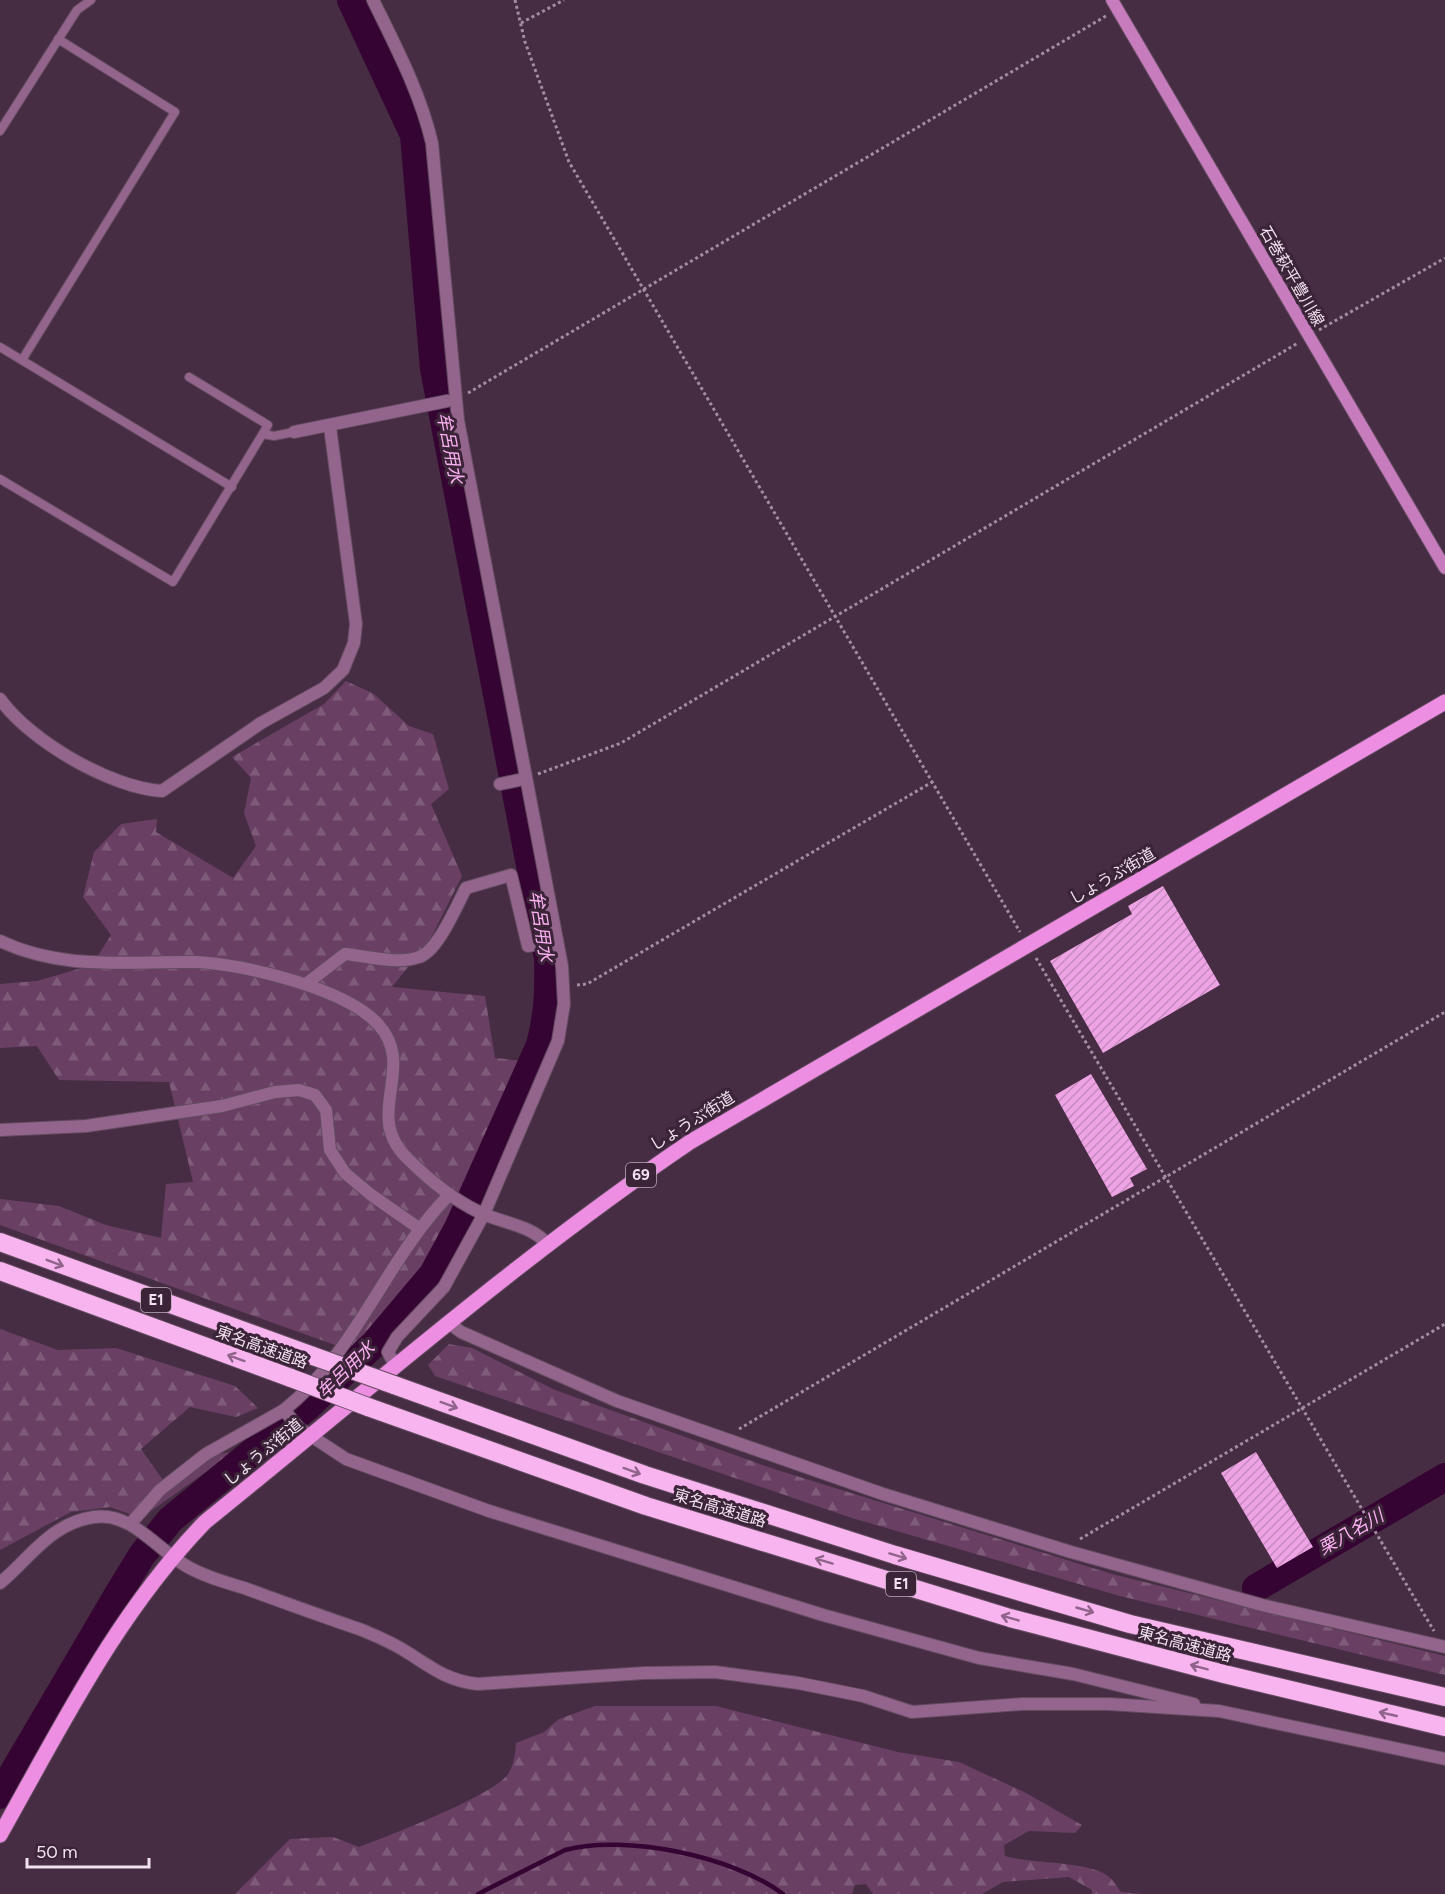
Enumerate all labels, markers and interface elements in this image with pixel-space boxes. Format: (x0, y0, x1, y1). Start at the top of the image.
street label: 石巻萩平豊川線 (1256, 223, 1328, 329)
water label: 牟呂用水 (432, 411, 468, 487)
street label: しょうぶ街道 (1066, 844, 1158, 908)
water label: 牟呂用水 (525, 889, 558, 965)
street label: しょうぶ街道 (646, 1088, 738, 1154)
road number: 69 (626, 1163, 656, 1187)
one-way arrow (45, 1258, 64, 1269)
road number: E1 (141, 1288, 171, 1312)
street label: 東名高速道路 (214, 1322, 310, 1372)
water label: 牟呂用水 (312, 1336, 381, 1403)
one-way arrow (228, 1352, 246, 1363)
one-way arrow (439, 1401, 458, 1412)
street label: しょうぶ街道 (220, 1414, 306, 1490)
one-way arrow (623, 1466, 641, 1477)
street label: 東名高速道路 (671, 1485, 769, 1531)
water label: 栗八名川 (1314, 1503, 1389, 1560)
one-way arrow (888, 1551, 907, 1562)
one-way arrow (815, 1554, 834, 1565)
road number: E1 (886, 1572, 916, 1596)
one-way arrow (1075, 1605, 1094, 1617)
one-way arrow (1001, 1612, 1020, 1623)
street label: 東名高速道路 (1136, 1622, 1234, 1666)
one-way arrow (1189, 1661, 1208, 1673)
one-way arrow (1379, 1708, 1398, 1719)
scale bar (27, 1831, 148, 1869)
text: 50 m (36, 1841, 78, 1863)

